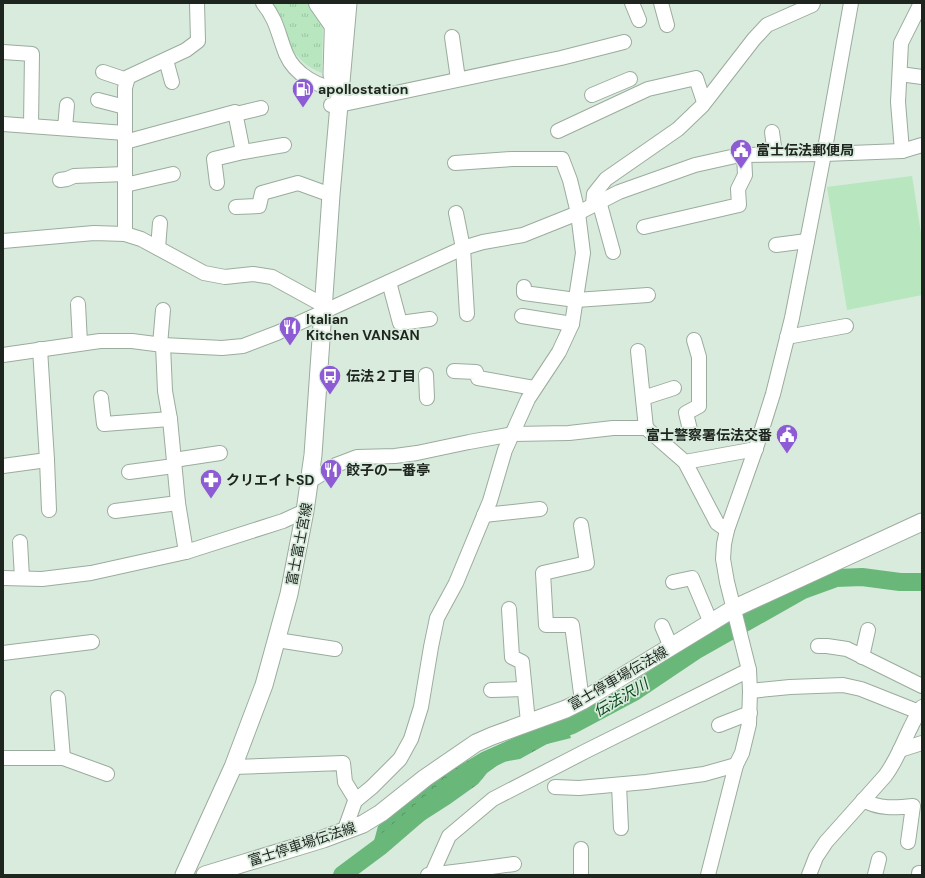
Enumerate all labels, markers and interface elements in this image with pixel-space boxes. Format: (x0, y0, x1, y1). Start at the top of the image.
fuel station icon: apollostation (290, 76, 316, 109)
place label: apollostation (318, 80, 408, 98)
public building icon: 富士伝法郵便局 (728, 137, 754, 170)
place label: 富士伝法郵便局 (756, 141, 854, 159)
place label: Italian Kitchen VANSAN (306, 310, 420, 344)
restaurant icon: Italian Kitchen VANSAN (277, 314, 303, 347)
bus stop icon: 伝法２丁目 (317, 363, 343, 396)
place label: 伝法２丁目 (346, 367, 416, 385)
public building icon: 富士警察署伝法交番 (774, 422, 800, 455)
place label: 富士警察署伝法交番 (646, 426, 772, 444)
restaurant icon: 餃子の一番亭 (318, 457, 344, 490)
place label: 餃子の一番亭 (346, 461, 430, 479)
pharmacy icon: クリエイトSD (198, 467, 224, 500)
place label: クリエイトSD (226, 471, 314, 489)
street label: 富士富士宮線 (282, 501, 316, 587)
street label: 富士停車場伝法線 (565, 642, 671, 714)
water label: 伝法沢川 (590, 673, 654, 722)
street label: 富士停車場伝法線 (246, 818, 358, 870)

